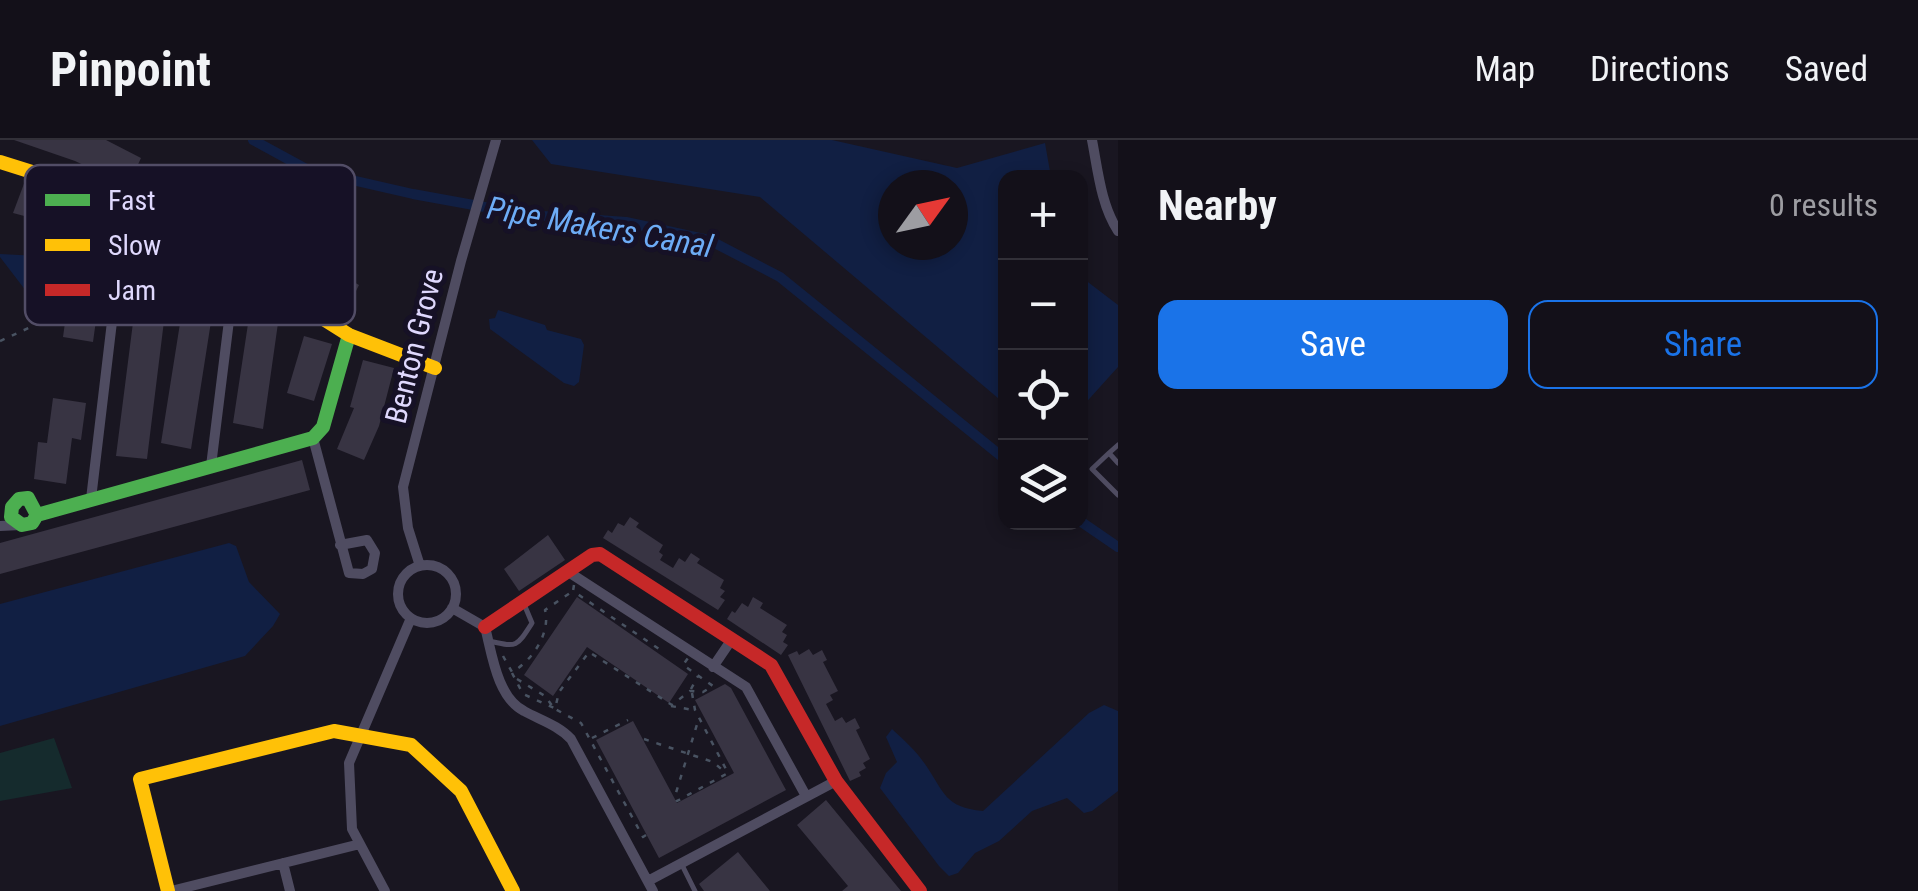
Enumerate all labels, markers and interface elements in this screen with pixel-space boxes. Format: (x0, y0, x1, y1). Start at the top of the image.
text: Pinpoint (50, 41, 211, 98)
text: Map (1475, 49, 1535, 90)
text: Directions (1590, 49, 1730, 90)
text: Saved (1785, 49, 1868, 90)
legend (25, 165, 355, 325)
north arrow (878, 170, 968, 260)
map controls (998, 170, 1088, 530)
button: + (998, 170, 1088, 260)
text: Nearby (1158, 181, 1277, 230)
text: Fast (108, 184, 155, 217)
text: 0 results (1769, 186, 1878, 224)
water label: Pipe Makers Canal (484, 188, 717, 266)
text: Slow (108, 229, 161, 262)
button: − (998, 260, 1088, 350)
street label: Benton Grove (378, 265, 450, 427)
text: Jam (108, 274, 156, 307)
button: Save (1158, 300, 1508, 389)
button: Share (1528, 300, 1878, 389)
button: locate (998, 350, 1088, 440)
button: layers (998, 440, 1088, 530)

